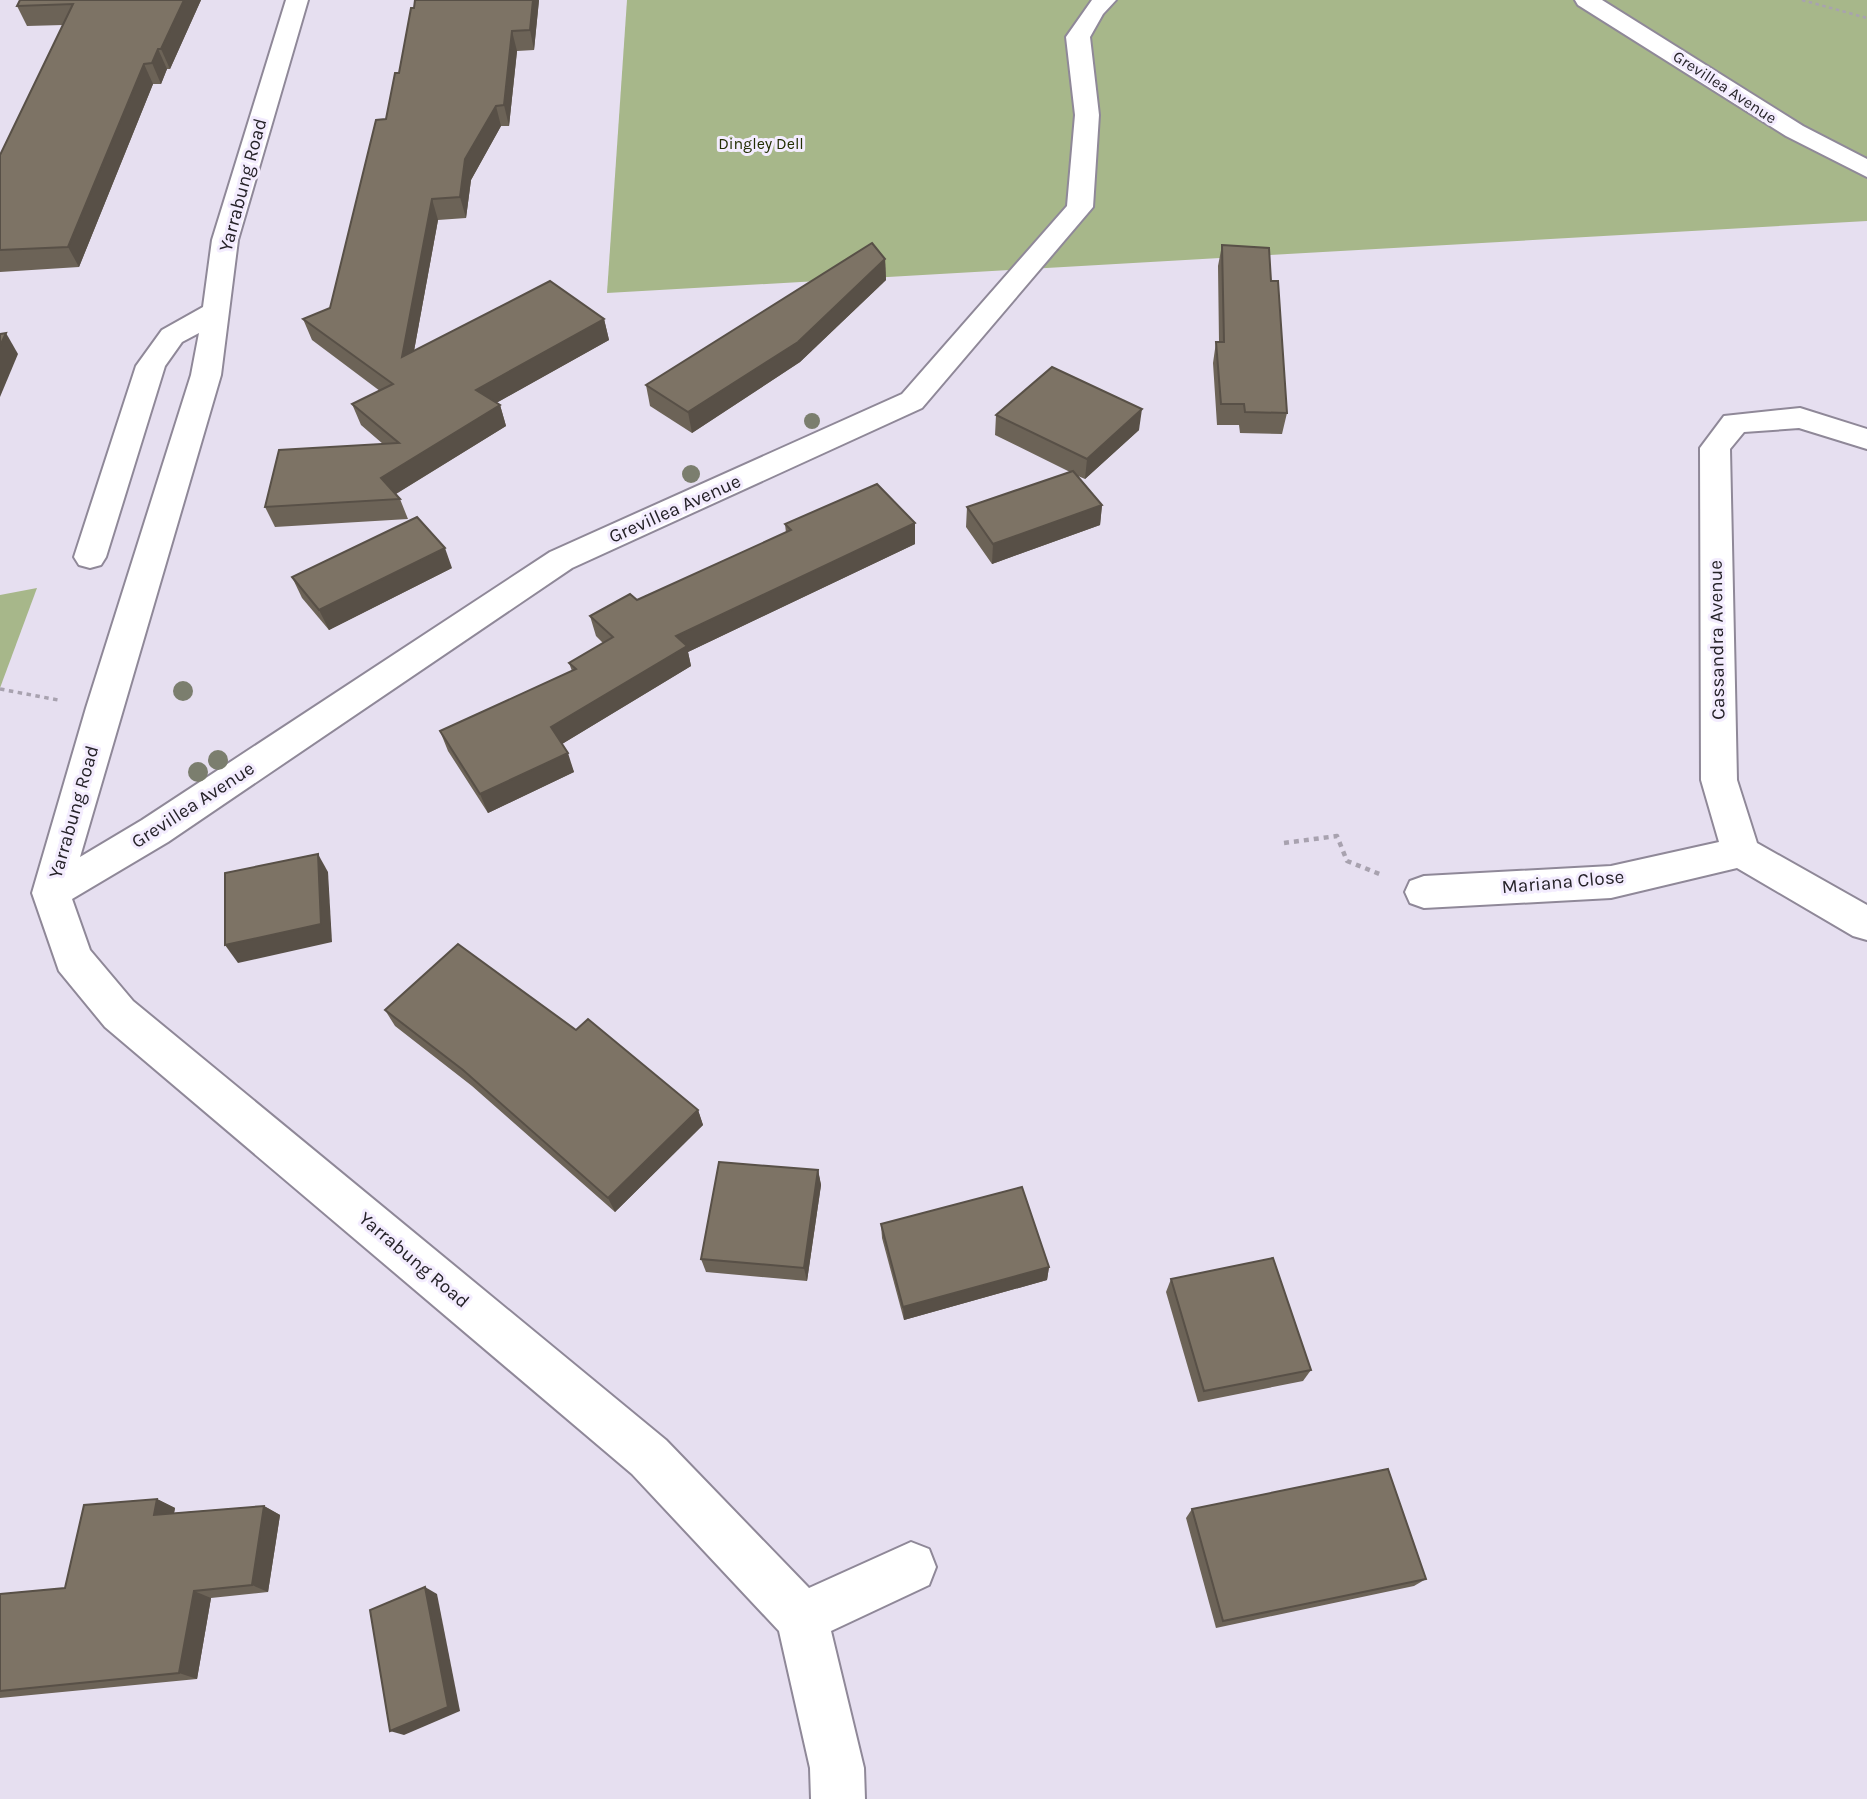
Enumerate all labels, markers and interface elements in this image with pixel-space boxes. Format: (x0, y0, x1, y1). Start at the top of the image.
street label: Grevillea Avenue (1670, 46, 1780, 128)
street label: Yarrabung Road (215, 116, 271, 254)
park label: Dingley Dell (718, 134, 804, 153)
street label: Grevillea Avenue (606, 470, 744, 548)
street label: Cassandra Avenue (1705, 560, 1729, 720)
street label: Yarrabung Road (45, 743, 103, 881)
street label: Grevillea Avenue (127, 757, 259, 853)
street label: Mariana Close (1501, 866, 1625, 898)
street label: Yarrabung Road (354, 1208, 474, 1312)

